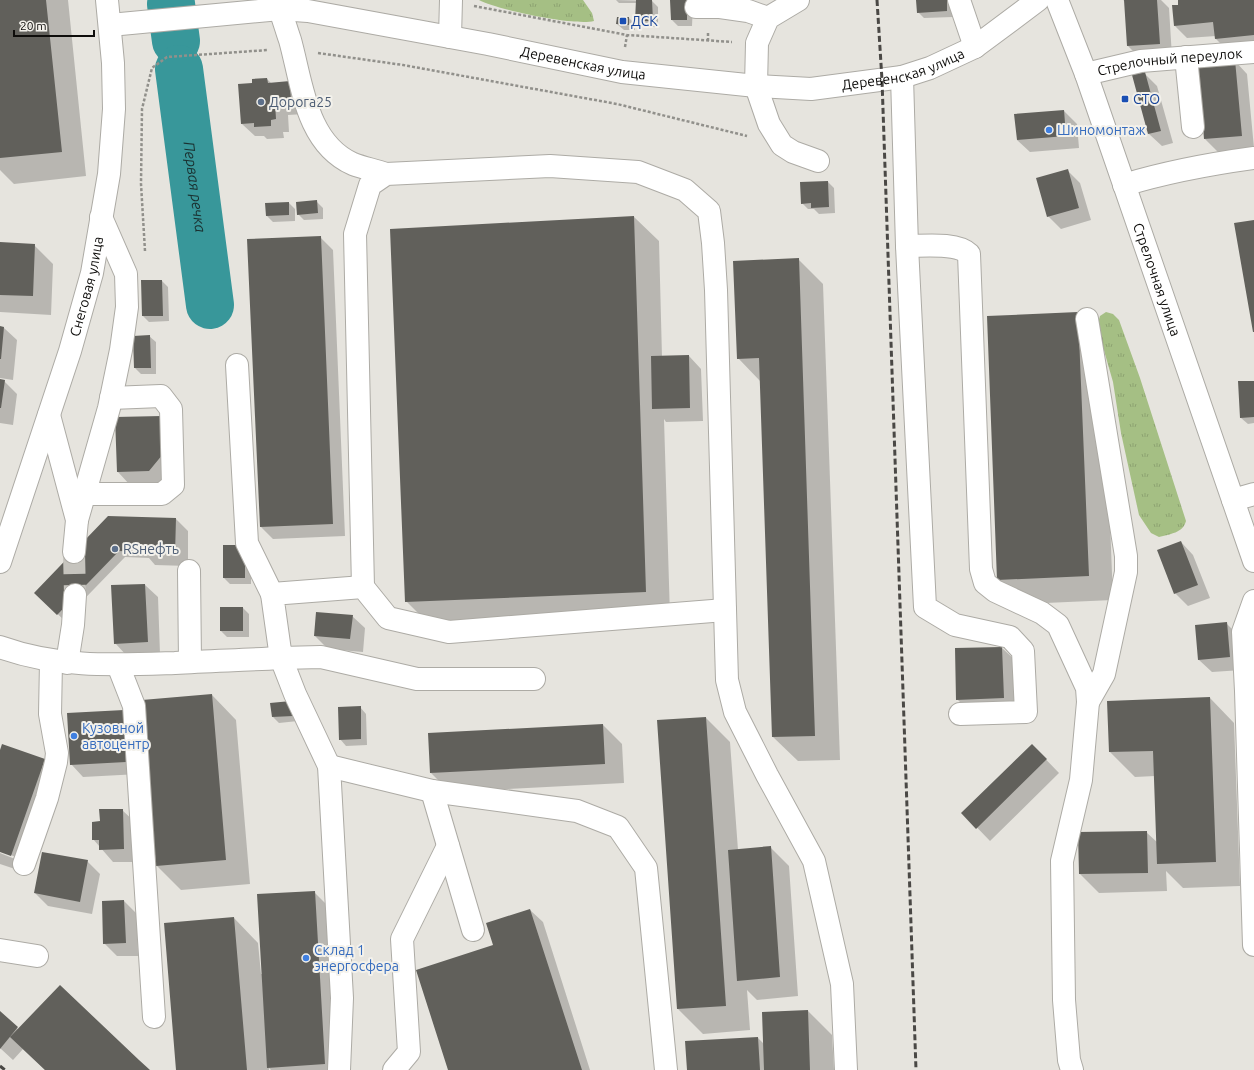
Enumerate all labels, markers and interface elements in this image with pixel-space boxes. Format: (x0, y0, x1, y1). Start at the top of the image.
scale bar (14, 12, 94, 38)
place label: ДСК (631, 13, 658, 29)
marker: ДСК (618, 16, 628, 26)
text: 20 m (20, 19, 47, 32)
street label: Деревенская улица (519, 43, 647, 82)
street label: Деревенская улица (841, 45, 967, 93)
street label: Стрелочный переулок (1096, 45, 1243, 79)
place label: СТО (1133, 91, 1160, 107)
place label: Дорога25 (269, 94, 332, 110)
marker: СТО (1120, 94, 1130, 104)
marker: Дорога25 (256, 97, 266, 107)
place label: Шиномонтаж (1057, 122, 1146, 138)
marker: Шиномонтаж (1044, 125, 1054, 135)
water label: Первая речка (181, 140, 209, 233)
street label: Стрелочная улица (1130, 221, 1184, 338)
street label: Снеговая улица (67, 235, 106, 338)
place label: RSнефть (123, 541, 179, 557)
marker: RSнефть (110, 544, 120, 554)
place label: Кузовной автоцентр (82, 720, 150, 752)
marker: Кузовной автоцентр (69, 731, 79, 741)
place label: Склад 1 энергосфера (314, 942, 399, 974)
marker: Склад 1 энергосфера (301, 953, 311, 963)

